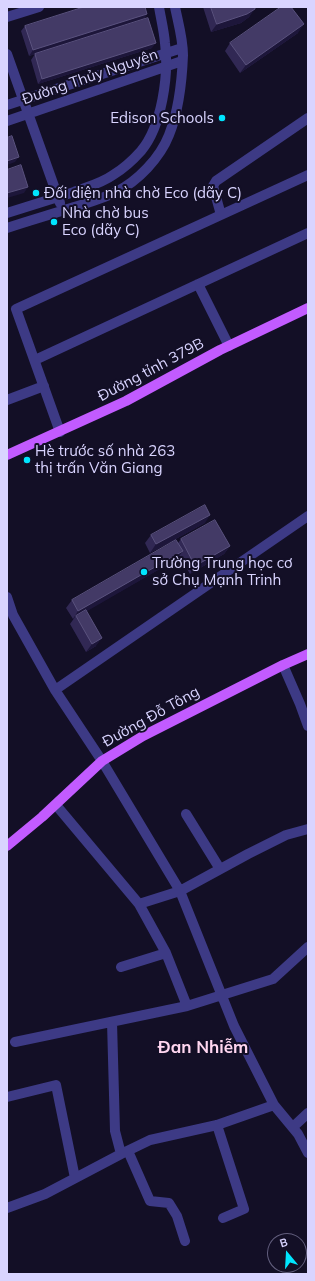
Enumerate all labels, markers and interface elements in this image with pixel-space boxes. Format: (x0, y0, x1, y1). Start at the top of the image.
street label: Đường Thủy Nguyên (20, 45, 160, 109)
place label: Edison Schools (110, 109, 214, 127)
marker: Edison Schools (217, 113, 227, 123)
place label: Đối diện nhà chờ Eco (dãy C) (44, 184, 242, 202)
marker: Đối diện nhà chờ Eco (dãy C) (31, 188, 41, 198)
place label: Nhà chờ bus Eco (dãy C) (62, 204, 149, 239)
marker: Nhà chờ bus Eco (dãy C) (49, 217, 59, 227)
street label: Đường tỉnh 379B (95, 334, 207, 406)
place label: Hè trước số nhà 263 thị trấn Văn Giang (35, 442, 175, 477)
marker: Hè trước số nhà 263 thị trấn Văn Giang (22, 455, 32, 465)
place label: Trường Trung học cơ sở Chụ Mạnh Trinh (152, 554, 293, 589)
marker: Trường Trung học cơ sở Chụ Mạnh Trinh (139, 567, 149, 577)
street label: Đường Đỗ Tông (99, 683, 203, 751)
district label: Đan Nhiễm (158, 1038, 248, 1058)
north arrow (267, 1233, 307, 1273)
text: B (278, 1235, 289, 1250)

